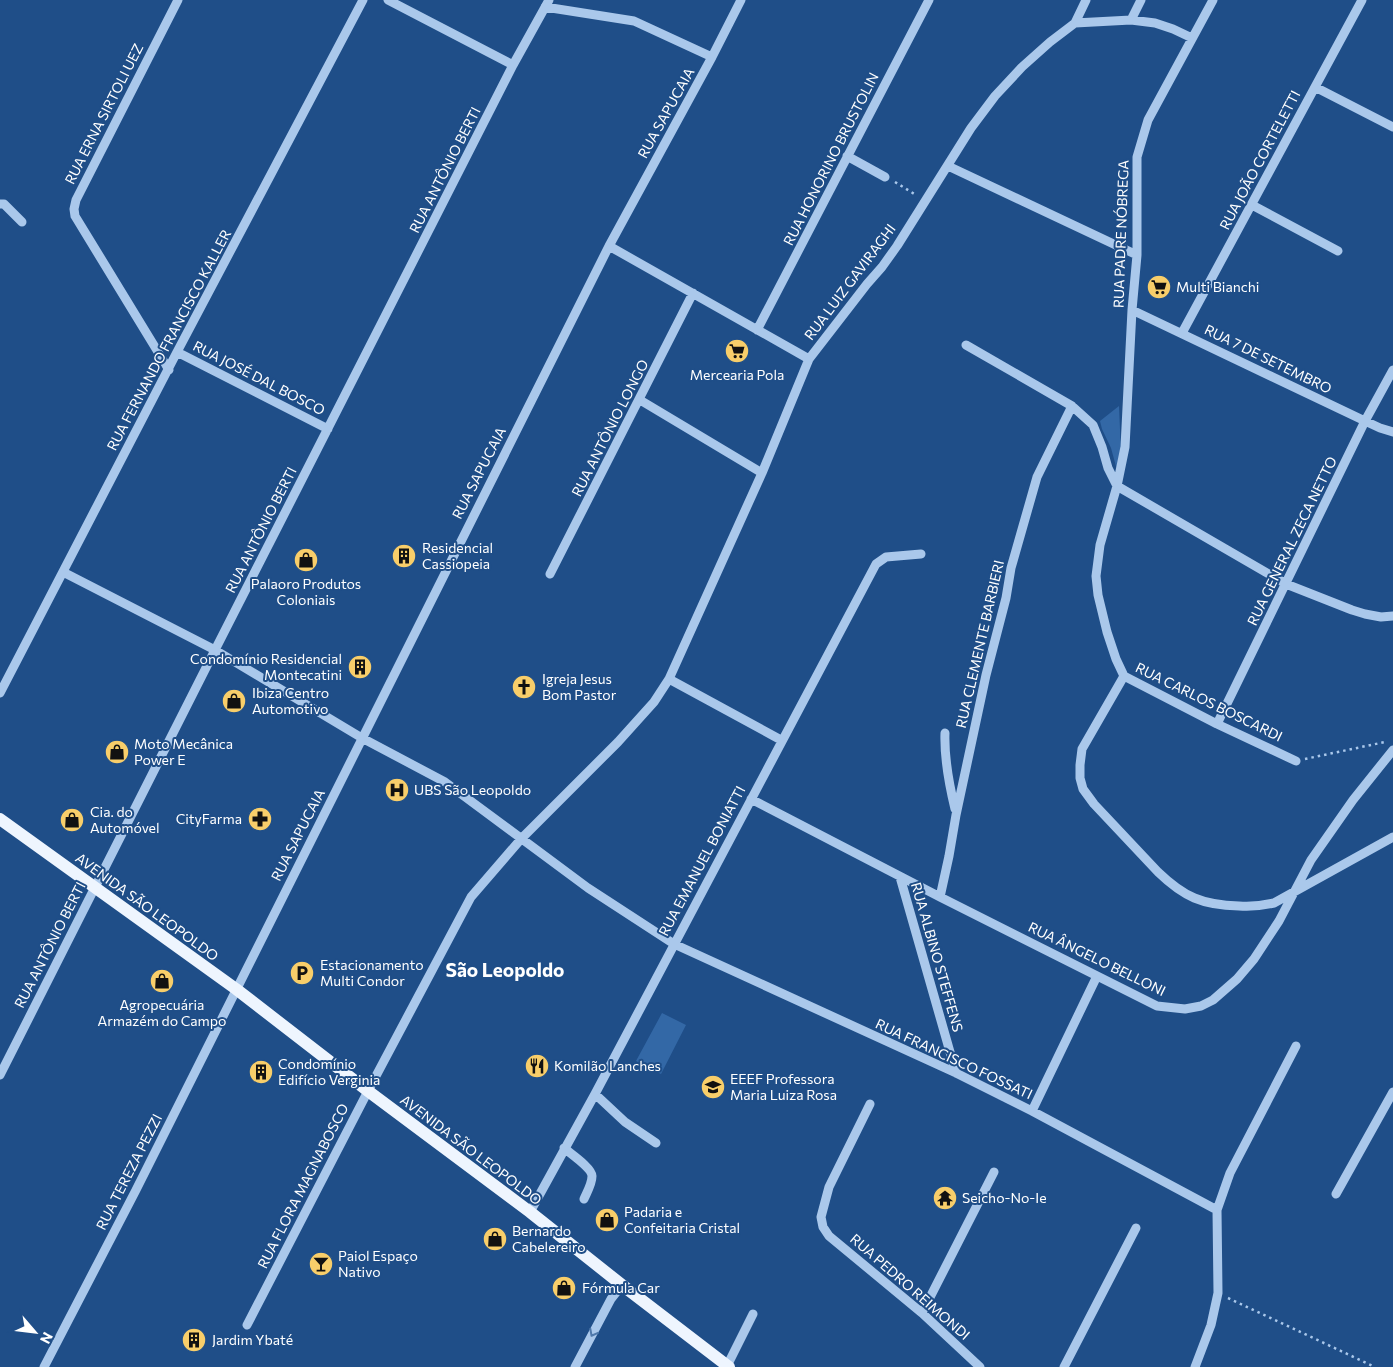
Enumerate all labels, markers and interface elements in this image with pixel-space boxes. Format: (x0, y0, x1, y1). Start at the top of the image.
street label: RUA ERNA SIRTOLI UEZ (61, 41, 146, 187)
street label: RUA SAPUCAIA (634, 64, 698, 161)
street label: RUA HONORINO BRUSTOLIN (779, 69, 882, 248)
street label: RUA JOÃO CORTELETTI (1216, 87, 1304, 232)
street label: RUA ANTÔNIO BERTI (405, 104, 484, 236)
street label: RUA PADRE NÓBREGA (1109, 159, 1132, 308)
street label: RUA LUIZ GAVIRAGHI (800, 220, 899, 343)
street label: RUA FERNANDO FRANCISCO KALLER (103, 226, 234, 453)
supermarket icon: Multi Bianchi (1146, 274, 1172, 300)
place label: Multi Bianchi (1176, 278, 1259, 295)
street label: RUA 7 DE SETEMBRO (1202, 320, 1335, 397)
street label: RUA JOSÉ DAL BOSCO (190, 337, 328, 418)
supermarket icon: Mercearia Pola (724, 338, 750, 364)
street label: RUA ANTÔNIO LONGO (568, 356, 652, 499)
place label: Mercearia Pola (690, 366, 784, 383)
street label: RUA SAPUCAIA (448, 424, 509, 522)
street label: RUA GENERAL ZECA NETTO (1243, 454, 1340, 628)
street label: RUA ANTÔNIO BERTI (221, 464, 300, 596)
place label: Residencial Cassiopeia (422, 539, 493, 572)
building icon: Residencial Cassiopeia (391, 543, 417, 569)
shop icon: Palaoro Produtos Coloniais (293, 547, 319, 573)
street label: RUA CLEMENTE BARBIERI (952, 558, 1007, 730)
place label: Palaoro Produtos Coloniais (251, 575, 361, 608)
place label: Condomínio Residencial Montecatini (190, 650, 342, 683)
building icon: Condomínio Residencial Montecatini (347, 654, 373, 680)
street label: RUA CARLOS BOSCARDI (1133, 659, 1286, 745)
place label: Igreja Jesus Bom Pastor (542, 670, 617, 703)
church icon: Igreja Jesus Bom Pastor (511, 674, 537, 700)
place label: Ibiza Centro Automotivo (252, 684, 329, 717)
shop icon: Ibiza Centro Automotivo (221, 688, 247, 714)
place label: Moto Mecânica Power E (134, 735, 233, 768)
shop icon: Moto Mecânica Power E (104, 739, 130, 765)
hospital icon: UBS São Leopoldo (384, 777, 410, 803)
place label: UBS São Leopoldo (414, 781, 531, 798)
street label: RUA EMANUEL BONIATTI (655, 783, 748, 939)
street label: RUA SAPUCAIA (267, 786, 328, 884)
place label: Cia. do Automóvel (90, 803, 160, 836)
pharmacy icon: CityFarma (247, 806, 273, 832)
shop icon: Cia. do Automóvel (59, 807, 85, 833)
place label: CityFarma (176, 810, 242, 827)
street label: AVENIDA SÃO LEOPOLDO (72, 849, 222, 964)
street label: RUA ANTÔNIO BERTI (10, 879, 89, 1011)
street label: RUA ALBINO STEFFENS (908, 880, 967, 1034)
street label: RUA ÂNGELO BELLONI (1026, 918, 1169, 999)
place label: Estacionamento Multi Condor (320, 956, 424, 989)
district label: São Leopoldo (446, 958, 564, 981)
parking icon: Estacionamento Multi Condor (289, 960, 315, 986)
shop icon: Agropecuária Armazém do Campo (149, 968, 175, 994)
place label: Agropecuária Armazém do Campo (98, 996, 226, 1029)
street label: RUA FRANCISCO FOSSATI (873, 1015, 1036, 1102)
restaurant icon: Komilão Lanches (524, 1053, 550, 1079)
place label: Condomínio Edifício Verginia (278, 1055, 380, 1088)
place label: Komilão Lanches (554, 1057, 661, 1074)
building icon: Condomínio Edifício Verginia (248, 1059, 274, 1085)
place label: EEEF Professora Maria Luiza Rosa (730, 1070, 837, 1103)
school or university icon: EEEF Professora Maria Luiza Rosa (700, 1074, 726, 1100)
street label: AVENIDA SÃO LEOPOLDO (397, 1091, 545, 1208)
street label: RUA FLORA MAGNABOSCO (253, 1100, 352, 1271)
street label: RUA TEREZA PEZZI (92, 1111, 165, 1233)
temple icon: Seicho-No-Ie (932, 1185, 958, 1211)
place label: Seicho-No-Ie (962, 1189, 1047, 1206)
place label: Padaria e Confeitaria Cristal (624, 1203, 740, 1236)
shop icon: Padaria e Confeitaria Cristal (594, 1207, 620, 1233)
place label: Bernardo Cabelereiro (512, 1222, 586, 1255)
shop icon: Bernardo Cabelereiro (482, 1226, 508, 1252)
street label: RUA PEDRO REIMONDI (847, 1230, 974, 1343)
place label: Paiol Espaço Nativo (338, 1247, 418, 1280)
bar icon: Paiol Espaço Nativo (308, 1251, 334, 1277)
shop icon: Fórmula Car (551, 1275, 577, 1301)
place label: Fórmula Car (582, 1279, 660, 1296)
north arrow (10, 1307, 60, 1357)
building icon: Jardim Ybaté (181, 1327, 207, 1353)
one-way arrow (589, 1328, 599, 1337)
text: N (37, 1330, 57, 1347)
place label: Jardim Ybaté (212, 1331, 293, 1348)

